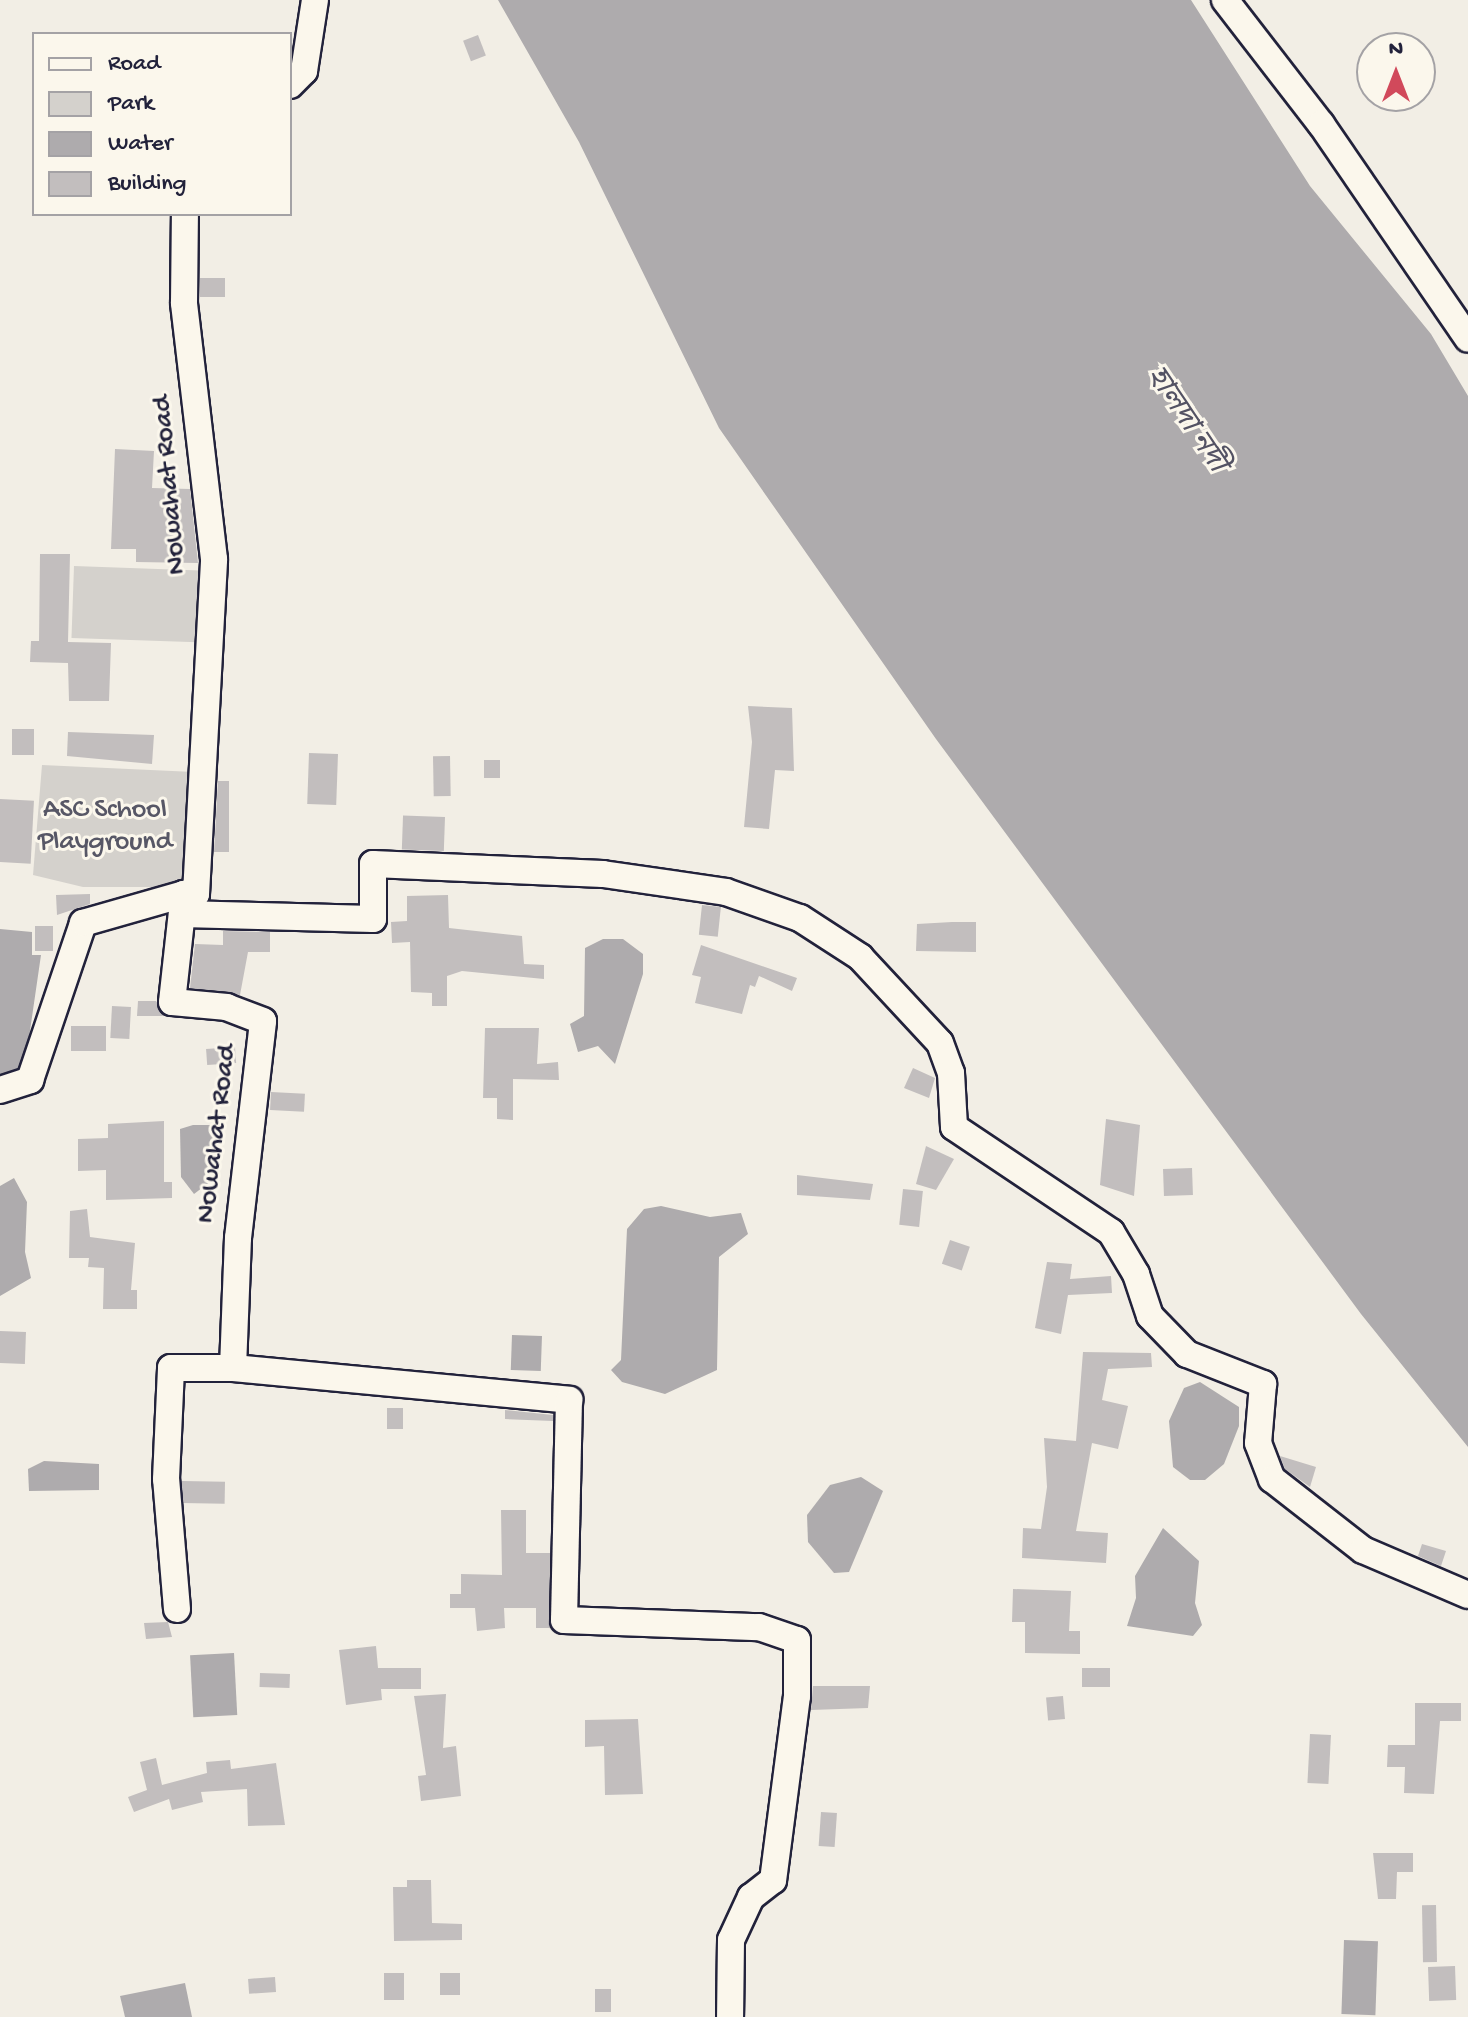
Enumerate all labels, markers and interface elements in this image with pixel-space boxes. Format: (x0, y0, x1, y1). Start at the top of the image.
legend (32, 32, 292, 216)
north arrow (1356, 32, 1436, 112)
text: N (1389, 37, 1403, 63)
text: Road (108, 50, 160, 79)
text: Park (108, 90, 154, 119)
text: Water (108, 130, 172, 159)
text: Building (108, 170, 186, 199)
water label: হালদা নদী (1135, 361, 1233, 481)
street label: Nowahat Road (146, 394, 196, 576)
park label: ASC School Playground (38, 794, 172, 860)
street label: Nowahat Road (190, 1043, 246, 1225)

